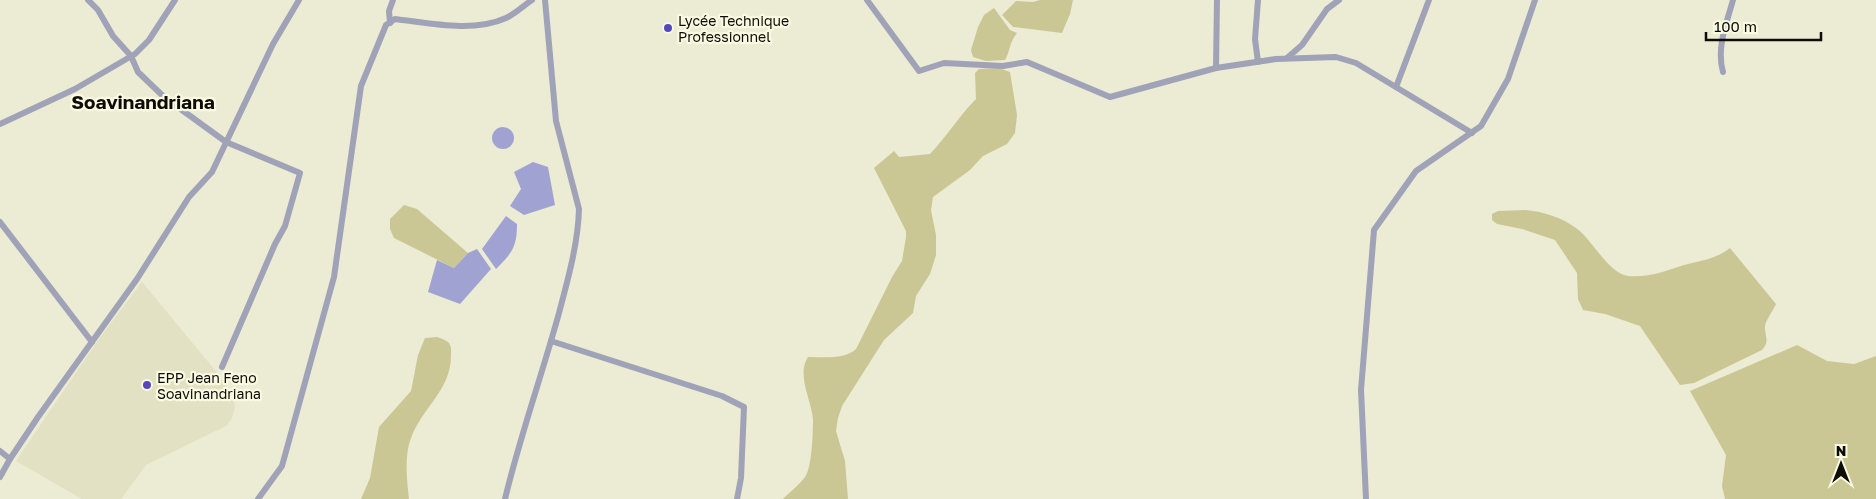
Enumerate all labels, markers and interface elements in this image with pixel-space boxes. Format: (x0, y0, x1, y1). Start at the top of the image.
scale bar (1706, 10, 1821, 42)
place label: Lycée Technique Professionnel (678, 12, 789, 45)
text: 100 m (1714, 17, 1757, 35)
marker: Lycée Technique Professionnel (662, 22, 674, 34)
district label: Soavinandriana (71, 90, 215, 113)
place label: EPP Jean Feno Soavinandriana (157, 369, 261, 402)
marker: EPP Jean Feno Soavinandriana (141, 379, 153, 391)
north arrow (1816, 439, 1866, 489)
text: N (1836, 442, 1846, 459)

